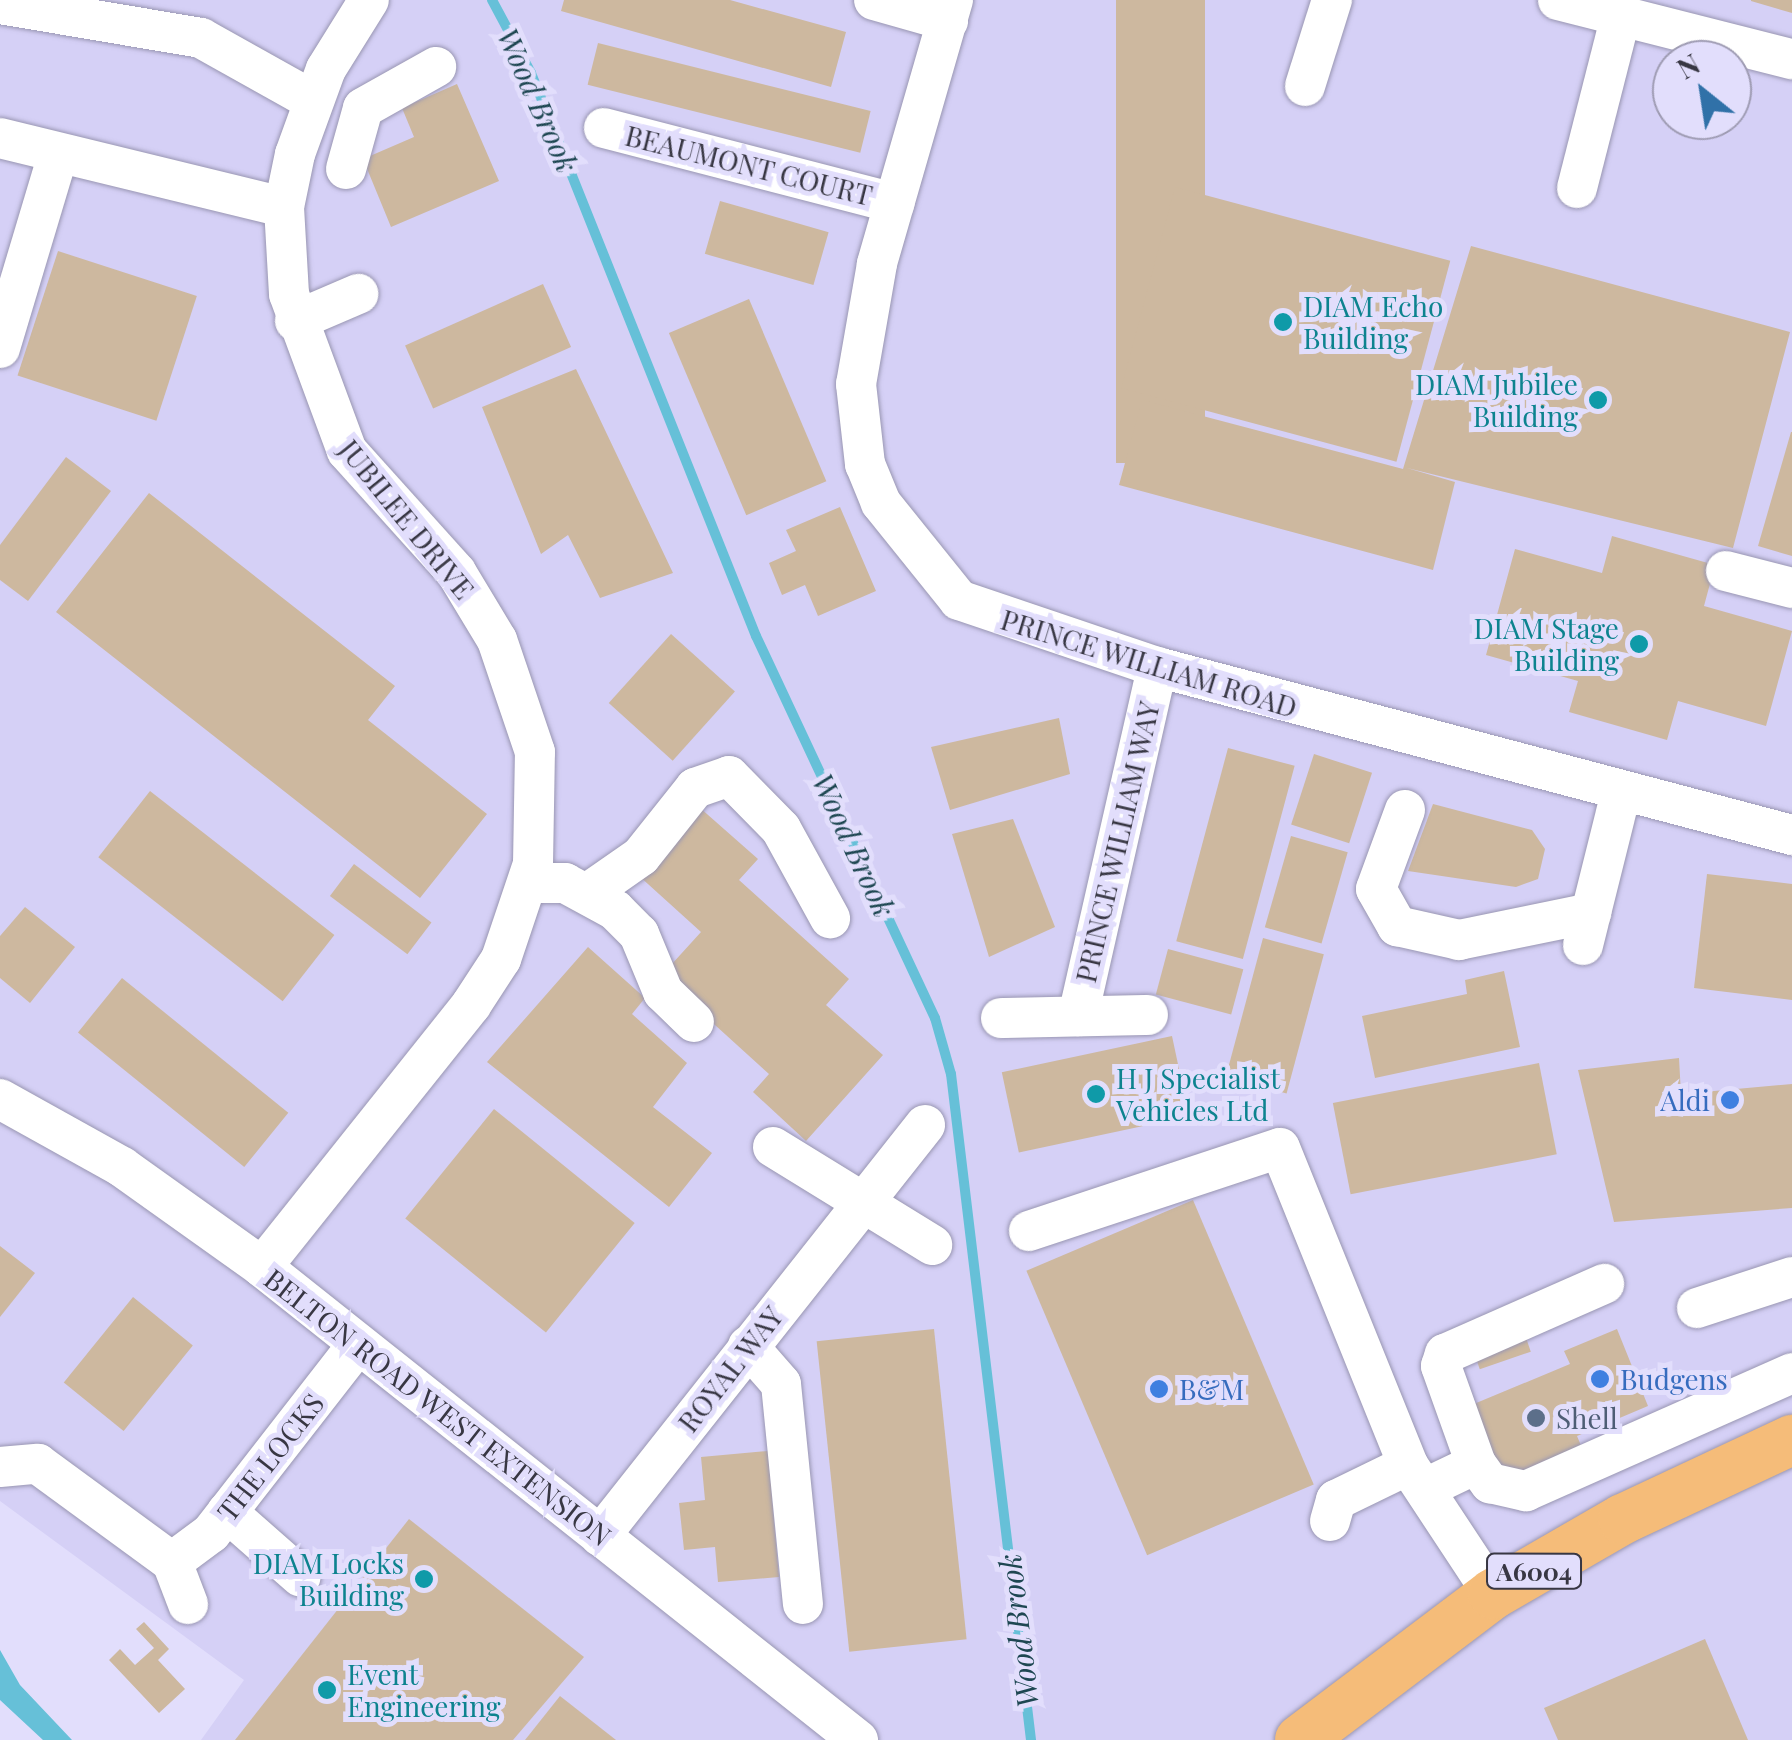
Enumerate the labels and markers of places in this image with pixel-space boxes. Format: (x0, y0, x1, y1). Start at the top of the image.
place label: DIAM Echo Building (1303, 289, 1443, 355)
marker: DIAM Echo Building (1272, 311, 1294, 333)
place label: DIAM Jubilee Building (1415, 367, 1578, 433)
marker: DIAM Jubilee Building (1587, 389, 1609, 411)
place label: DIAM Stage Building (1473, 611, 1619, 677)
marker: DIAM Stage Building (1628, 633, 1650, 655)
place label: H J Specialist Vehicles Ltd (1116, 1061, 1280, 1127)
marker: H J Specialist Vehicles Ltd (1085, 1083, 1107, 1105)
place label: Aldi (1660, 1083, 1710, 1117)
marker: Aldi (1719, 1089, 1741, 1111)
place label: Budgens (1620, 1362, 1728, 1396)
marker: Budgens (1589, 1368, 1611, 1390)
place label: B&M (1179, 1372, 1244, 1406)
marker: B&M (1148, 1378, 1170, 1400)
place label: Shell (1556, 1401, 1618, 1435)
marker: Shell (1525, 1407, 1547, 1429)
place label: DIAM Locks Building (253, 1546, 404, 1612)
marker: DIAM Locks Building (413, 1568, 435, 1590)
place label: Event Engineering (347, 1657, 500, 1723)
marker: Event Engineering (316, 1679, 338, 1701)

